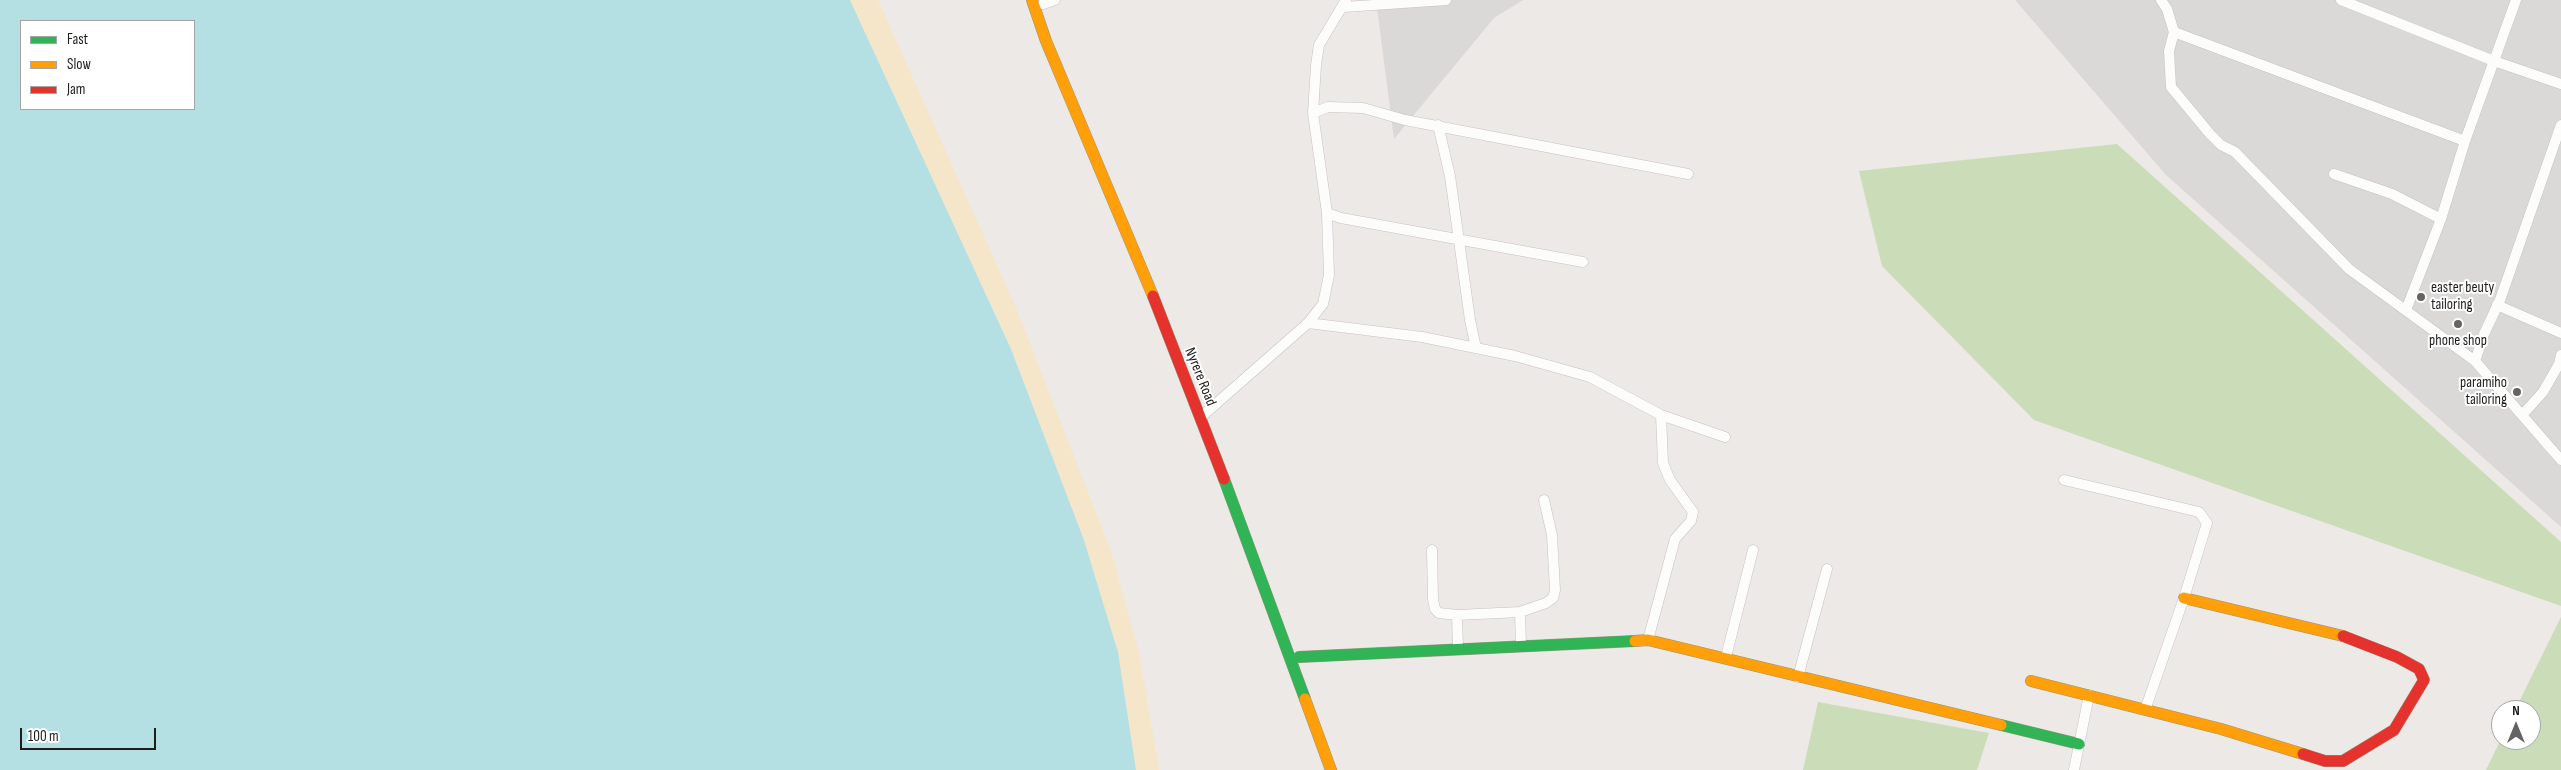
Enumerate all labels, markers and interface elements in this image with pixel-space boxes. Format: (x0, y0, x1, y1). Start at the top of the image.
legend (20, 20, 195, 110)
text: Fast (67, 30, 88, 49)
text: Slow (67, 55, 91, 74)
text: Jam (67, 80, 85, 99)
place label: easter beuty tailoring (2431, 279, 2494, 314)
marker: easter beuty tailoring (2415, 291, 2427, 303)
marker: phone shop (2452, 318, 2464, 330)
place label: phone shop (2429, 332, 2487, 350)
street label: Nyrere Road (1180, 345, 1220, 409)
place label: paramiho tailoring (2460, 374, 2507, 409)
marker: paramiho tailoring (2511, 386, 2523, 398)
north arrow (2491, 700, 2541, 750)
text: N (2512, 702, 2520, 719)
scale bar (22, 718, 159, 750)
text: 100 m (28, 727, 59, 746)

